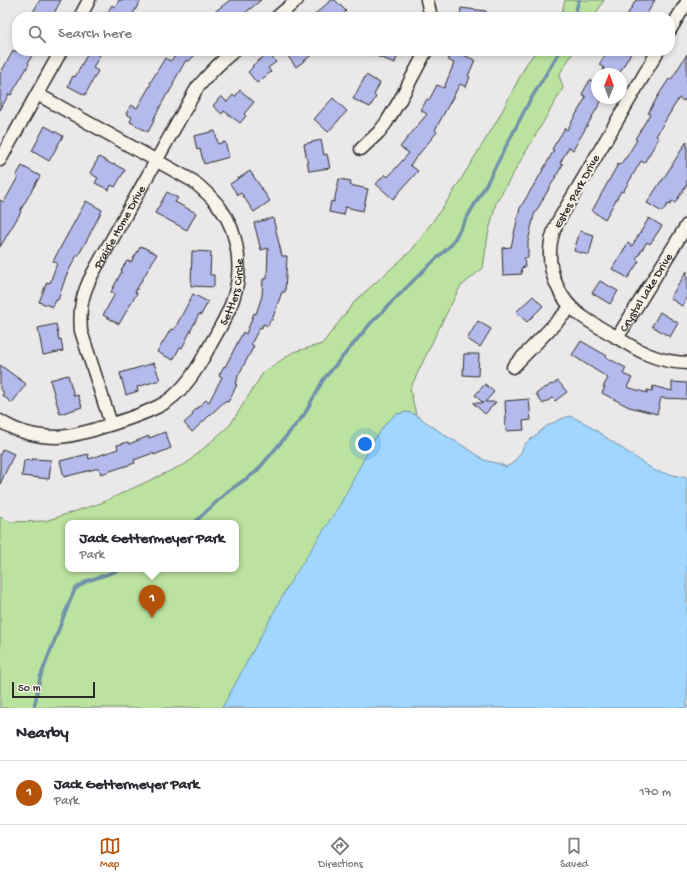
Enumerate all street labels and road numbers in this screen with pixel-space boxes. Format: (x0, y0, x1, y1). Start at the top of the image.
street label: Estes Park Drive (552, 152, 604, 231)
street label: Prairie Home Drive (91, 183, 150, 273)
street label: Crystal Lake Drive (618, 251, 677, 335)
street label: Settlers Circle (218, 258, 247, 328)

